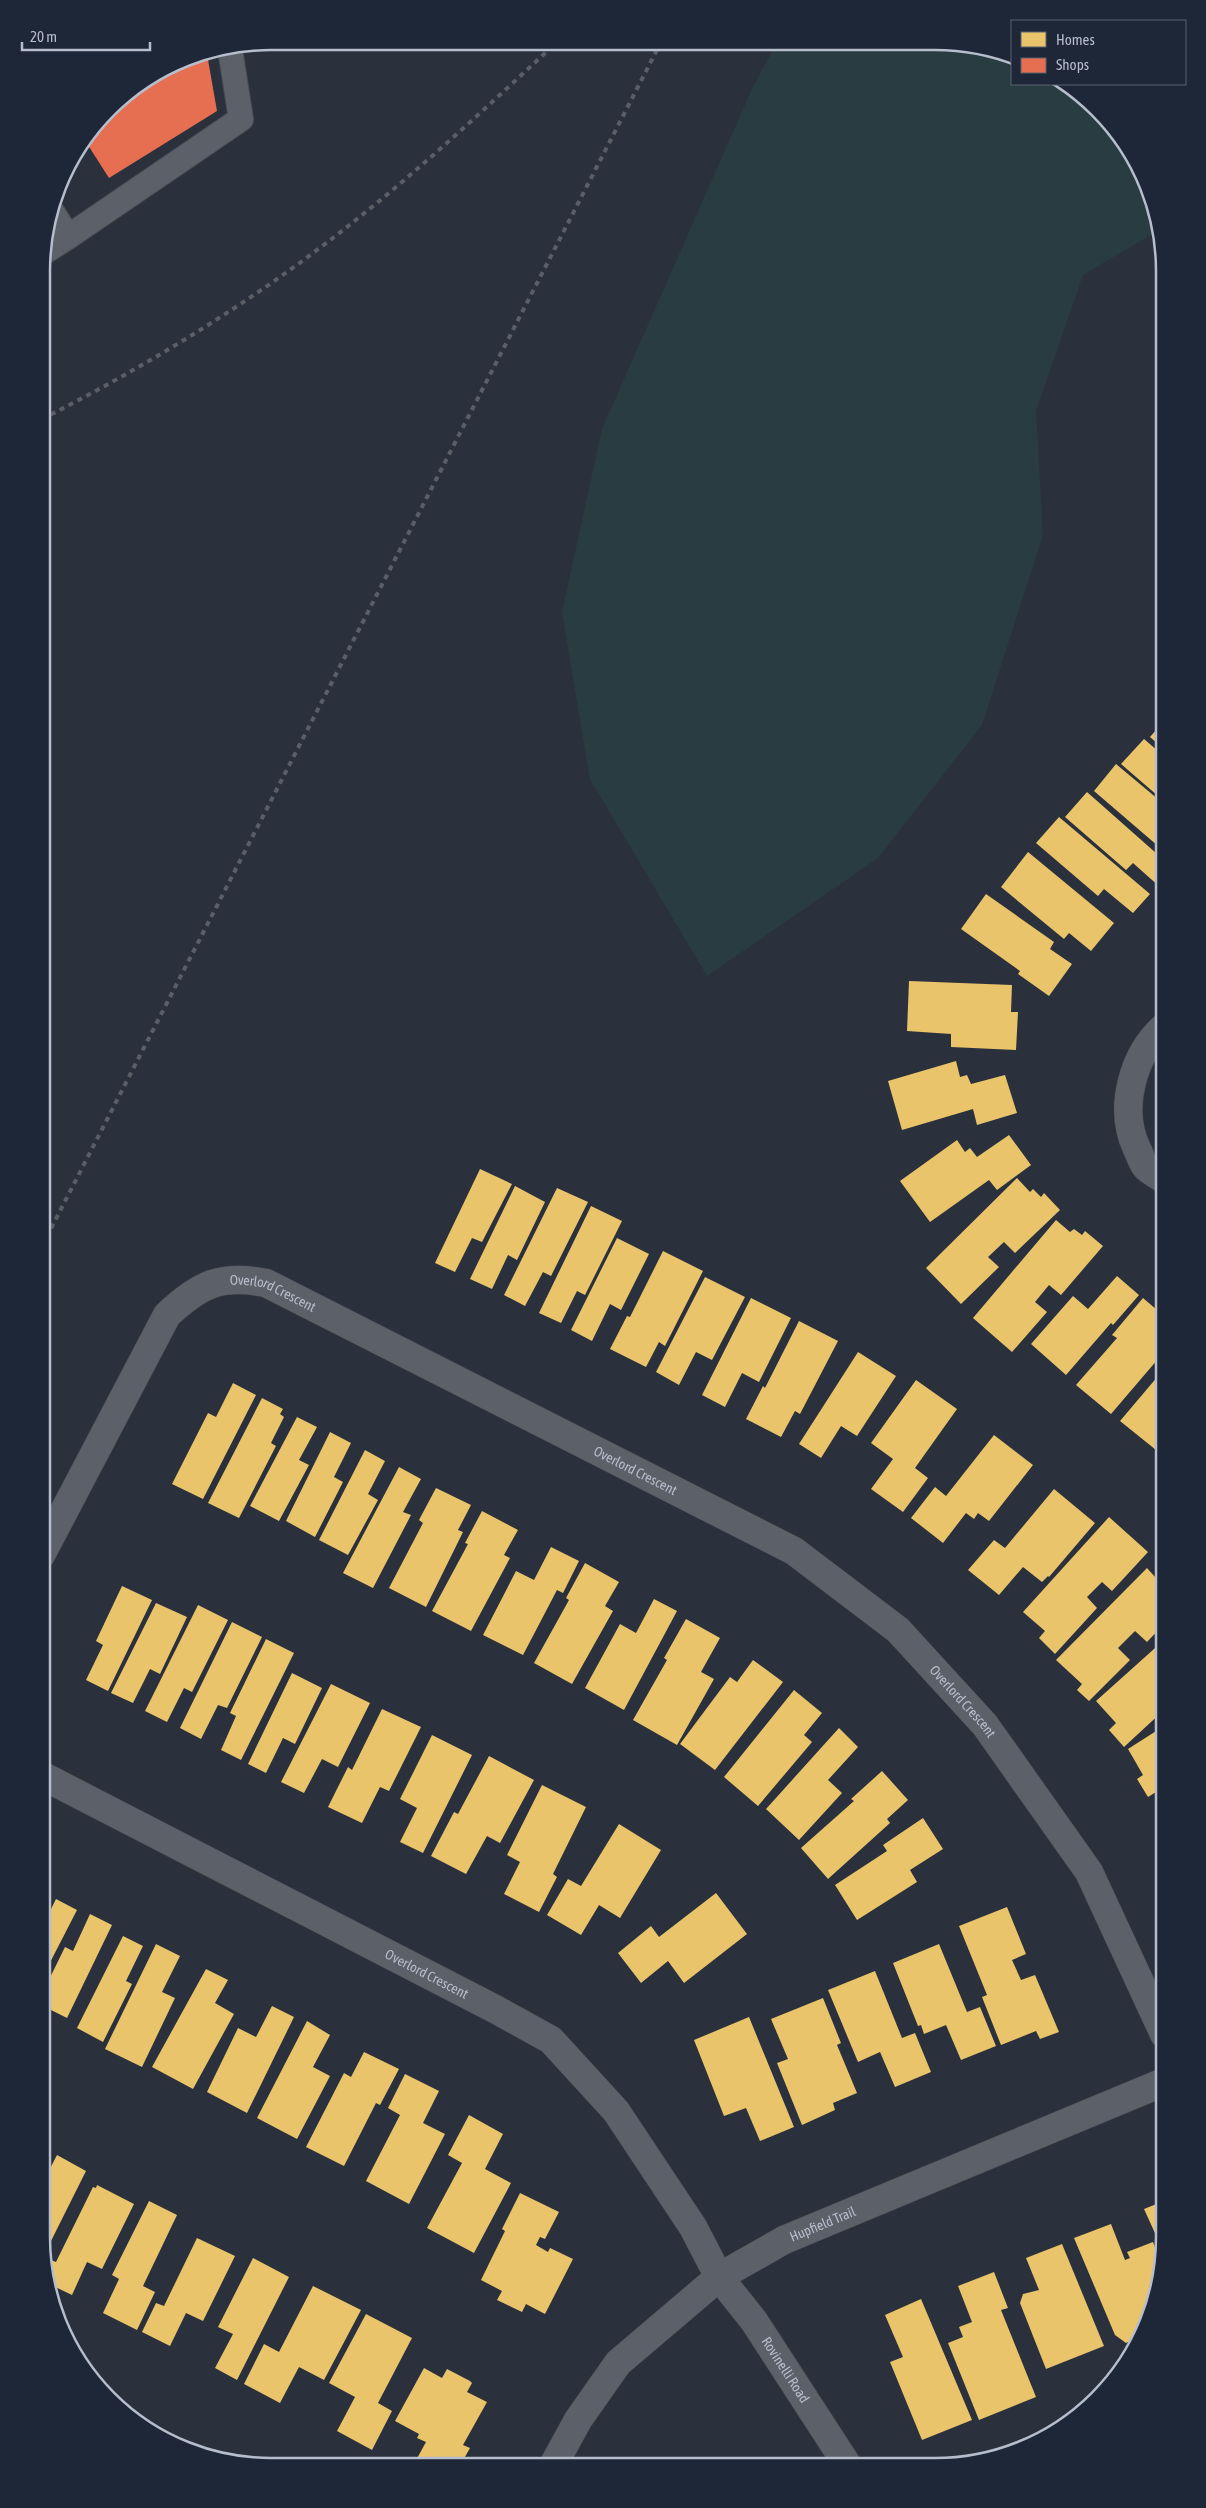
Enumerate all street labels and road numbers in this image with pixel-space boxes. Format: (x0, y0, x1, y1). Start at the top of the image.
street label: Overlord Crescent (229, 1272, 319, 1315)
street label: Overlord Crescent (591, 1443, 680, 1498)
street label: Overlord Crescent (926, 1662, 999, 1741)
street label: Overlord Crescent (383, 1946, 471, 2002)
street label: Hupfield Trail (787, 2203, 858, 2245)
street label: Rovinelli Road (759, 2334, 813, 2406)

